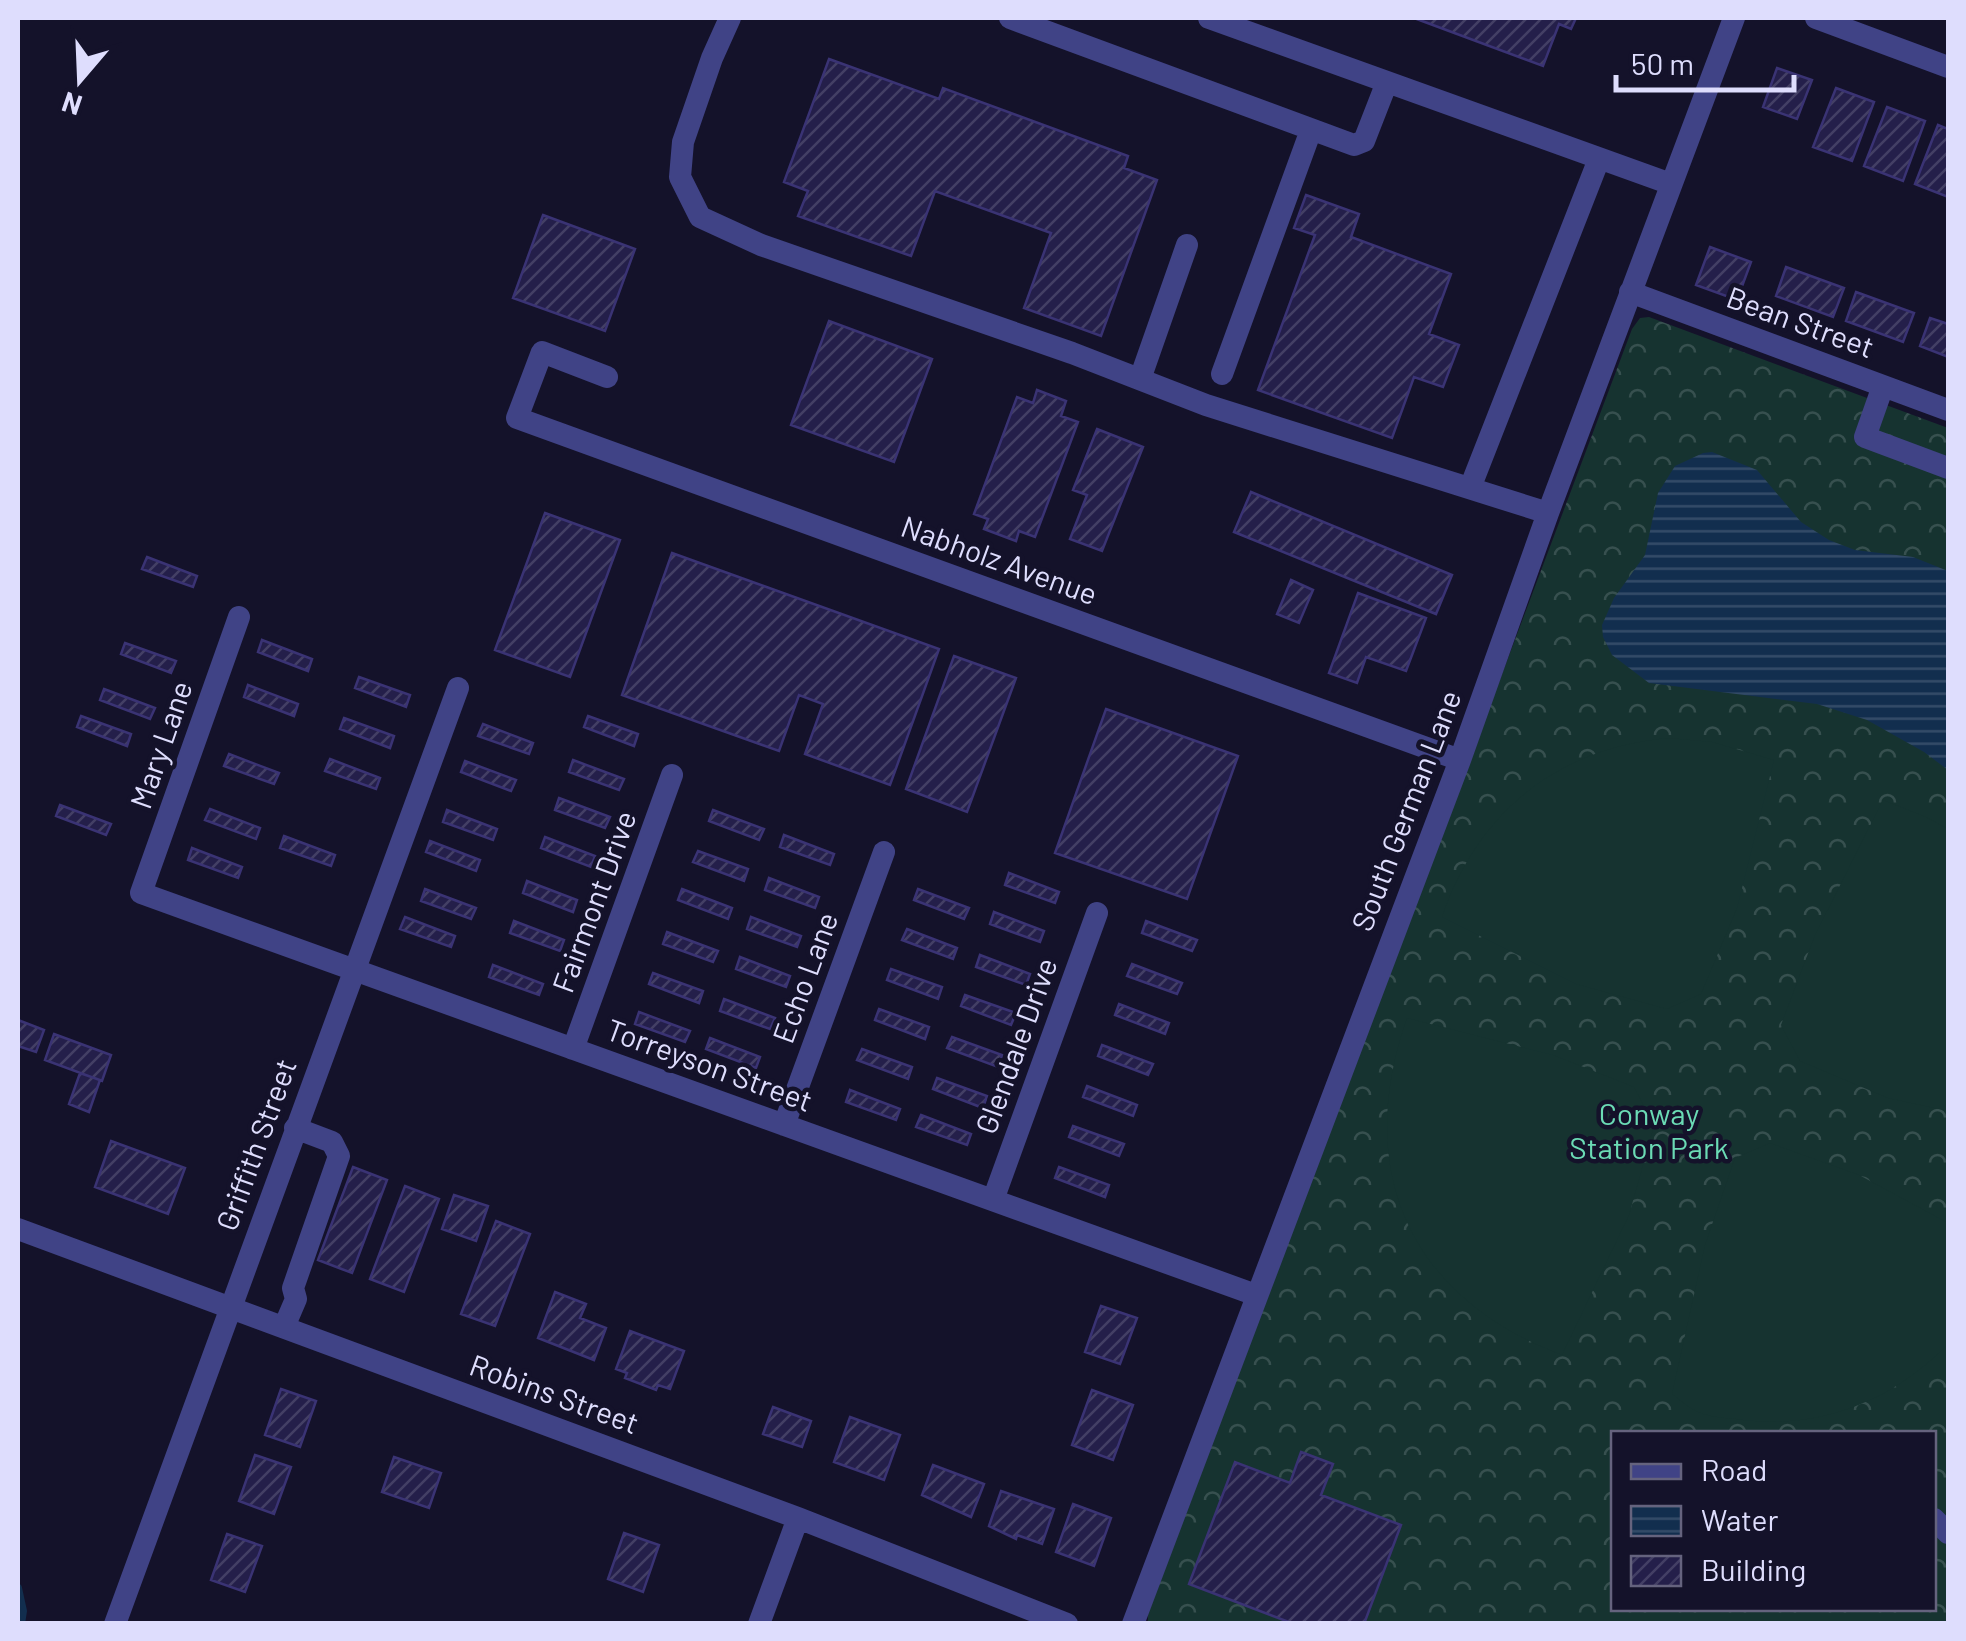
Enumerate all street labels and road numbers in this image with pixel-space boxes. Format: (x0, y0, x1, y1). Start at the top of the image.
street label: Bean Street (1722, 278, 1879, 364)
street label: Nabholz Avenue (897, 507, 1103, 611)
street label: Mary Lane (121, 676, 199, 813)
street label: South German Lane (1343, 685, 1468, 936)
street label: Fairmont Drive (544, 805, 643, 997)
street label: Echo Lane (764, 907, 844, 1048)
street label: Glendale Drive (967, 952, 1064, 1138)
street label: Torreyson Street (602, 1010, 818, 1118)
street label: Griffith Street (207, 1054, 303, 1235)
street label: Robins Street (465, 1346, 644, 1440)

